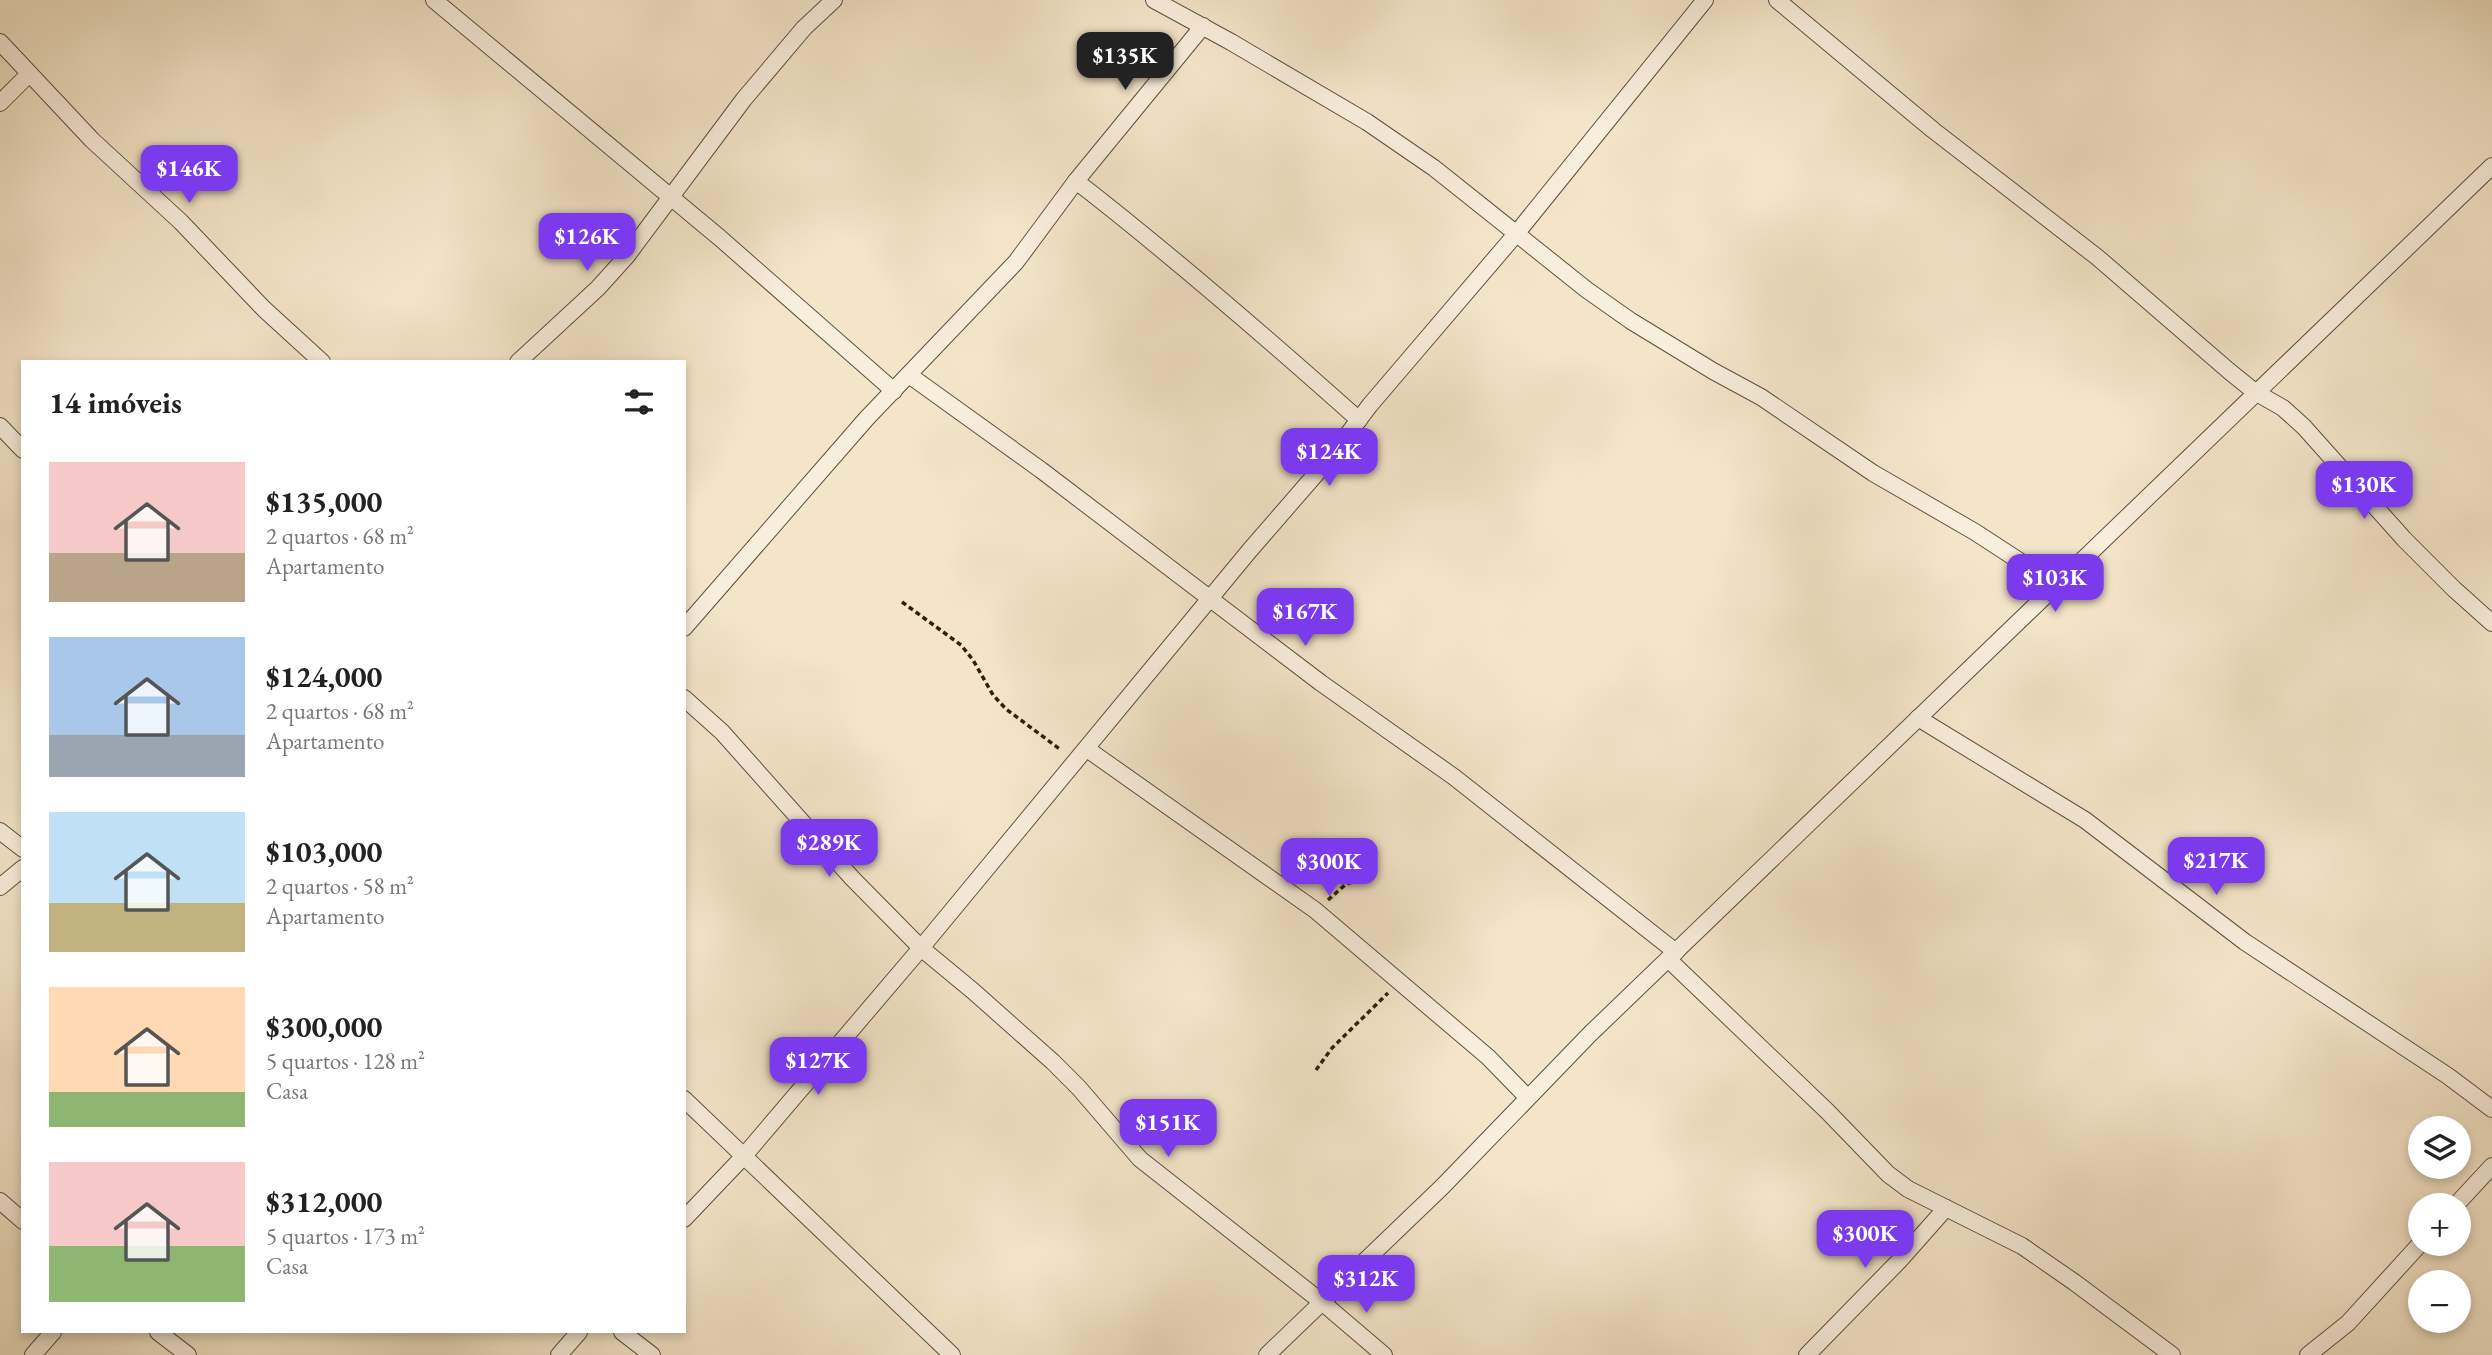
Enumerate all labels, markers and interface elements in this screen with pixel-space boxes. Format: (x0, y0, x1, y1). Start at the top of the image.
pin: $135K (1076, 32, 1174, 92)
text: $135K (1093, 40, 1157, 70)
pin: $146K (140, 146, 238, 205)
text: $146K (157, 153, 221, 183)
pin: $126K (538, 214, 636, 273)
text: $126K (555, 221, 619, 251)
text: 14 imóveis (49, 383, 182, 422)
icon: filters (620, 383, 658, 421)
pin: $124K (1280, 428, 1378, 488)
text: $124K (1297, 436, 1361, 466)
pin: $130K (2315, 462, 2413, 521)
text: $130K (2332, 469, 2396, 499)
text: $135,000 (266, 482, 382, 521)
icon: home (105, 490, 189, 574)
text: 2 quartos · 68 m² (266, 521, 414, 551)
text: Apartamento (266, 551, 384, 581)
pin: $103K (2006, 554, 2104, 614)
text: $103K (2023, 562, 2087, 592)
pin: $167K (1256, 588, 1354, 648)
text: $167K (1273, 596, 1337, 626)
text: $124,000 (266, 657, 382, 696)
icon: home (105, 665, 189, 749)
text: 2 quartos · 68 m² (266, 696, 414, 726)
text: Apartamento (266, 726, 384, 756)
pin: $289K (780, 820, 878, 879)
text: $289K (797, 827, 861, 857)
text: $103,000 (266, 832, 382, 871)
pin: $300K (1280, 838, 1378, 898)
pin: $217K (2167, 838, 2265, 897)
icon: home (105, 840, 189, 924)
text: $217K (2184, 845, 2248, 875)
text: $300K (1297, 846, 1361, 876)
text: 2 quartos · 58 m² (266, 871, 414, 901)
text: Apartamento (266, 901, 384, 931)
text: $300,000 (266, 1007, 382, 1046)
icon: home (105, 1015, 189, 1099)
pin: $127K (769, 1038, 867, 1097)
text: $127K (786, 1045, 850, 1075)
text: 5 quartos · 128 m² (266, 1046, 425, 1076)
text: Casa (266, 1076, 308, 1106)
pin: $151K (1119, 1100, 1217, 1159)
text: $151K (1136, 1107, 1200, 1137)
map controls (2408, 1116, 2471, 1333)
button: layers (2408, 1116, 2471, 1179)
text: $312,000 (266, 1182, 382, 1221)
icon: home (105, 1190, 189, 1274)
button: + (2408, 1193, 2471, 1256)
pin: $300K (1816, 1210, 1914, 1270)
text: $300K (1833, 1218, 1897, 1248)
text: 5 quartos · 173 m² (266, 1221, 425, 1251)
text: Casa (266, 1251, 308, 1281)
pin: $312K (1317, 1256, 1415, 1315)
text: $312K (1334, 1263, 1398, 1293)
button: − (2408, 1270, 2471, 1333)

